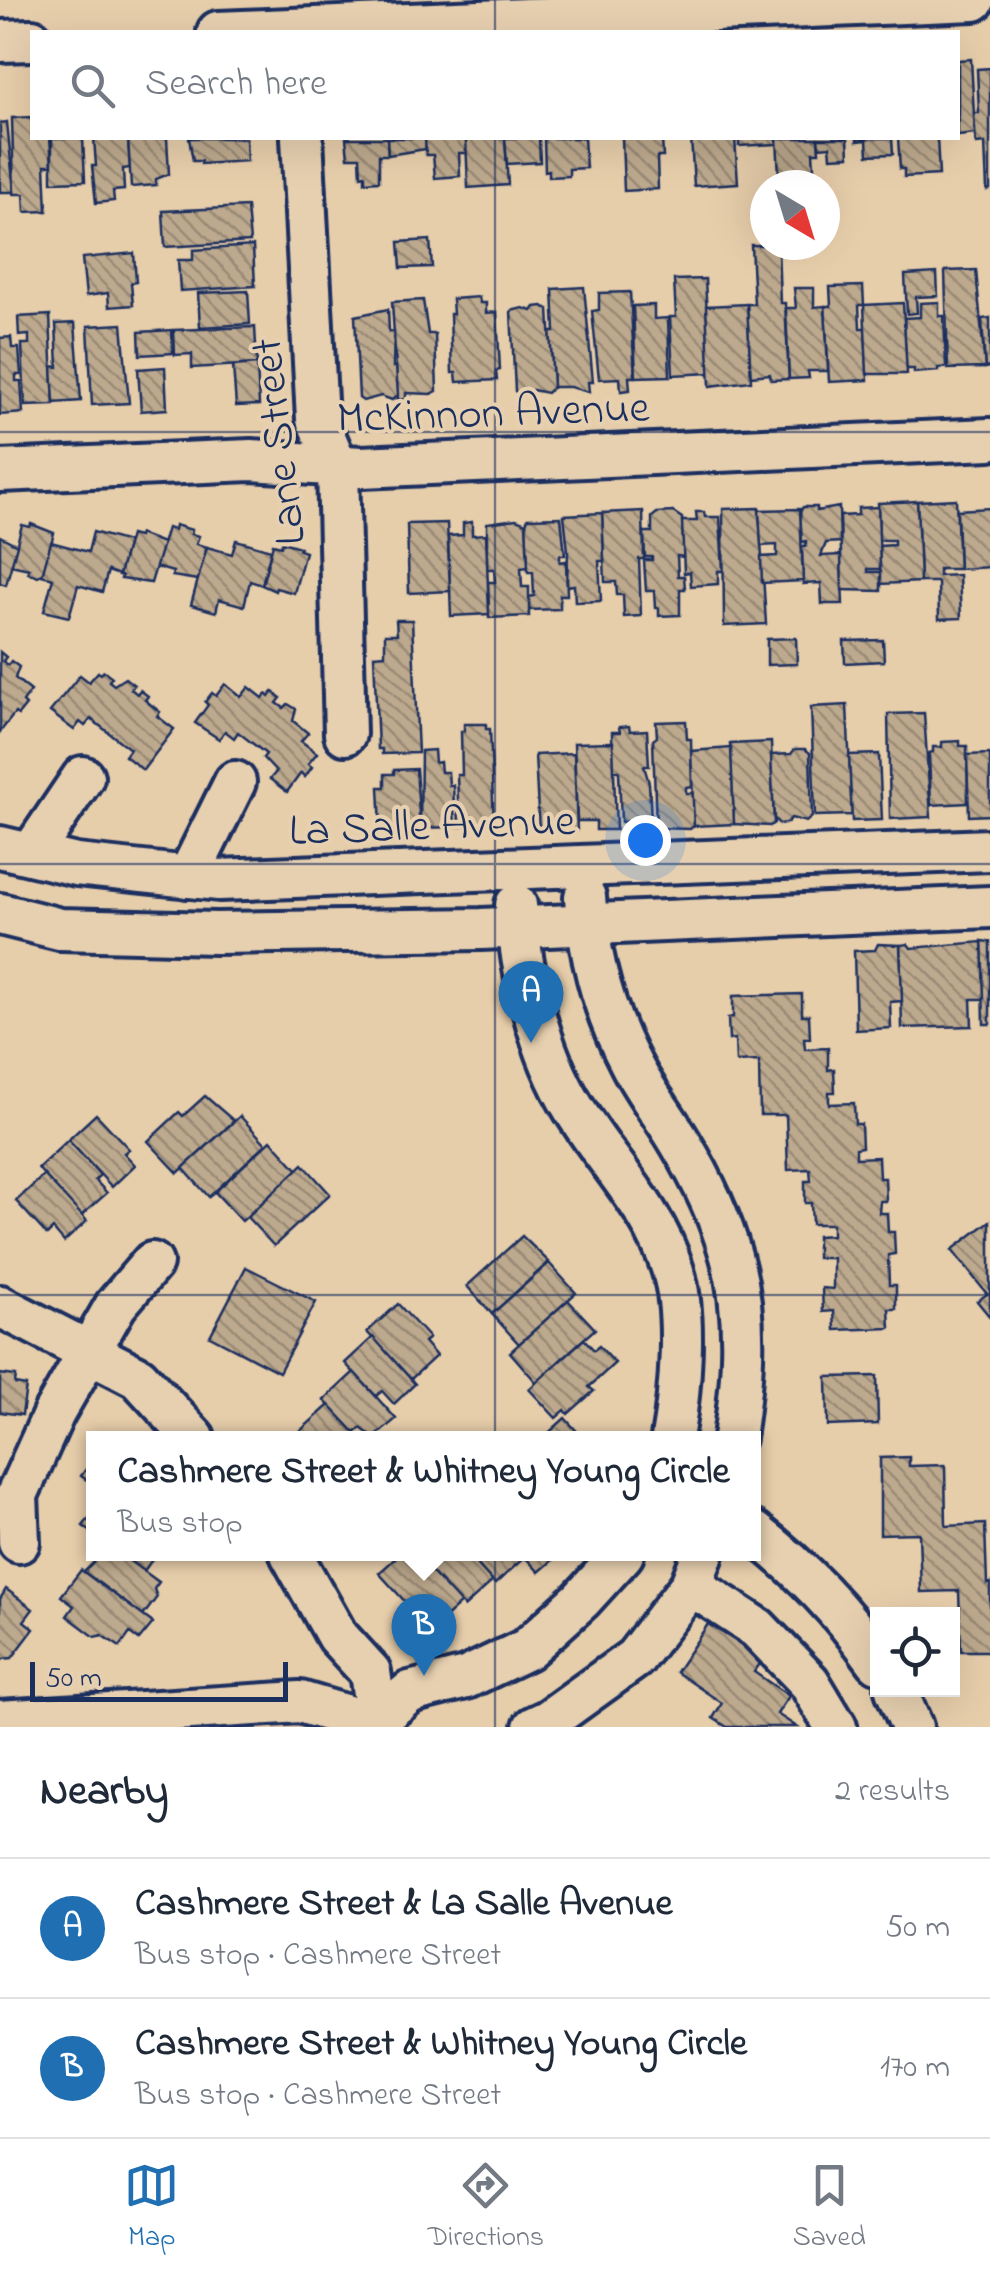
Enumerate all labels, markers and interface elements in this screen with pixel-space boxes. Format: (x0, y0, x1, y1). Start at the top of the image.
search box (30, 30, 960, 140)
text: Search here (145, 57, 327, 113)
icon: search (65, 58, 120, 113)
north arrow (750, 170, 840, 260)
street label: Lane Street (236, 334, 326, 549)
street label: McKinnon Avenue (336, 377, 652, 453)
street label: La Salle Avenue (288, 790, 577, 866)
your location (620, 815, 671, 866)
pin: A (498, 960, 564, 1043)
popup (86, 1431, 761, 1561)
text: Cashmere Street & Whitney Young Circle (118, 1445, 730, 1501)
text: Bus stop (118, 1501, 243, 1548)
pin: B (392, 1594, 456, 1676)
map controls (870, 1607, 960, 1697)
button: locate (870, 1607, 960, 1697)
scale bar (30, 1657, 288, 1702)
text: 50 m (45, 1659, 102, 1700)
text: Nearby (40, 1762, 168, 1823)
text: 2 results (835, 1769, 950, 1816)
text: Cashmere Street & La Salle Avenue (135, 1877, 673, 1933)
text: A (63, 1905, 82, 1952)
text: 50 m (885, 1905, 950, 1952)
text: Bus stop · Cashmere Street (135, 1933, 501, 1980)
text: Cashmere Street & Whitney Young Circle (135, 2017, 747, 2073)
text: B (62, 2045, 83, 2092)
text: 170 m (880, 2045, 950, 2092)
text: Bus stop · Cashmere Street (135, 2073, 501, 2120)
tab: Map (124, 2158, 179, 2259)
tab: Directions (428, 2158, 544, 2259)
tab: Saved (793, 2158, 866, 2259)

